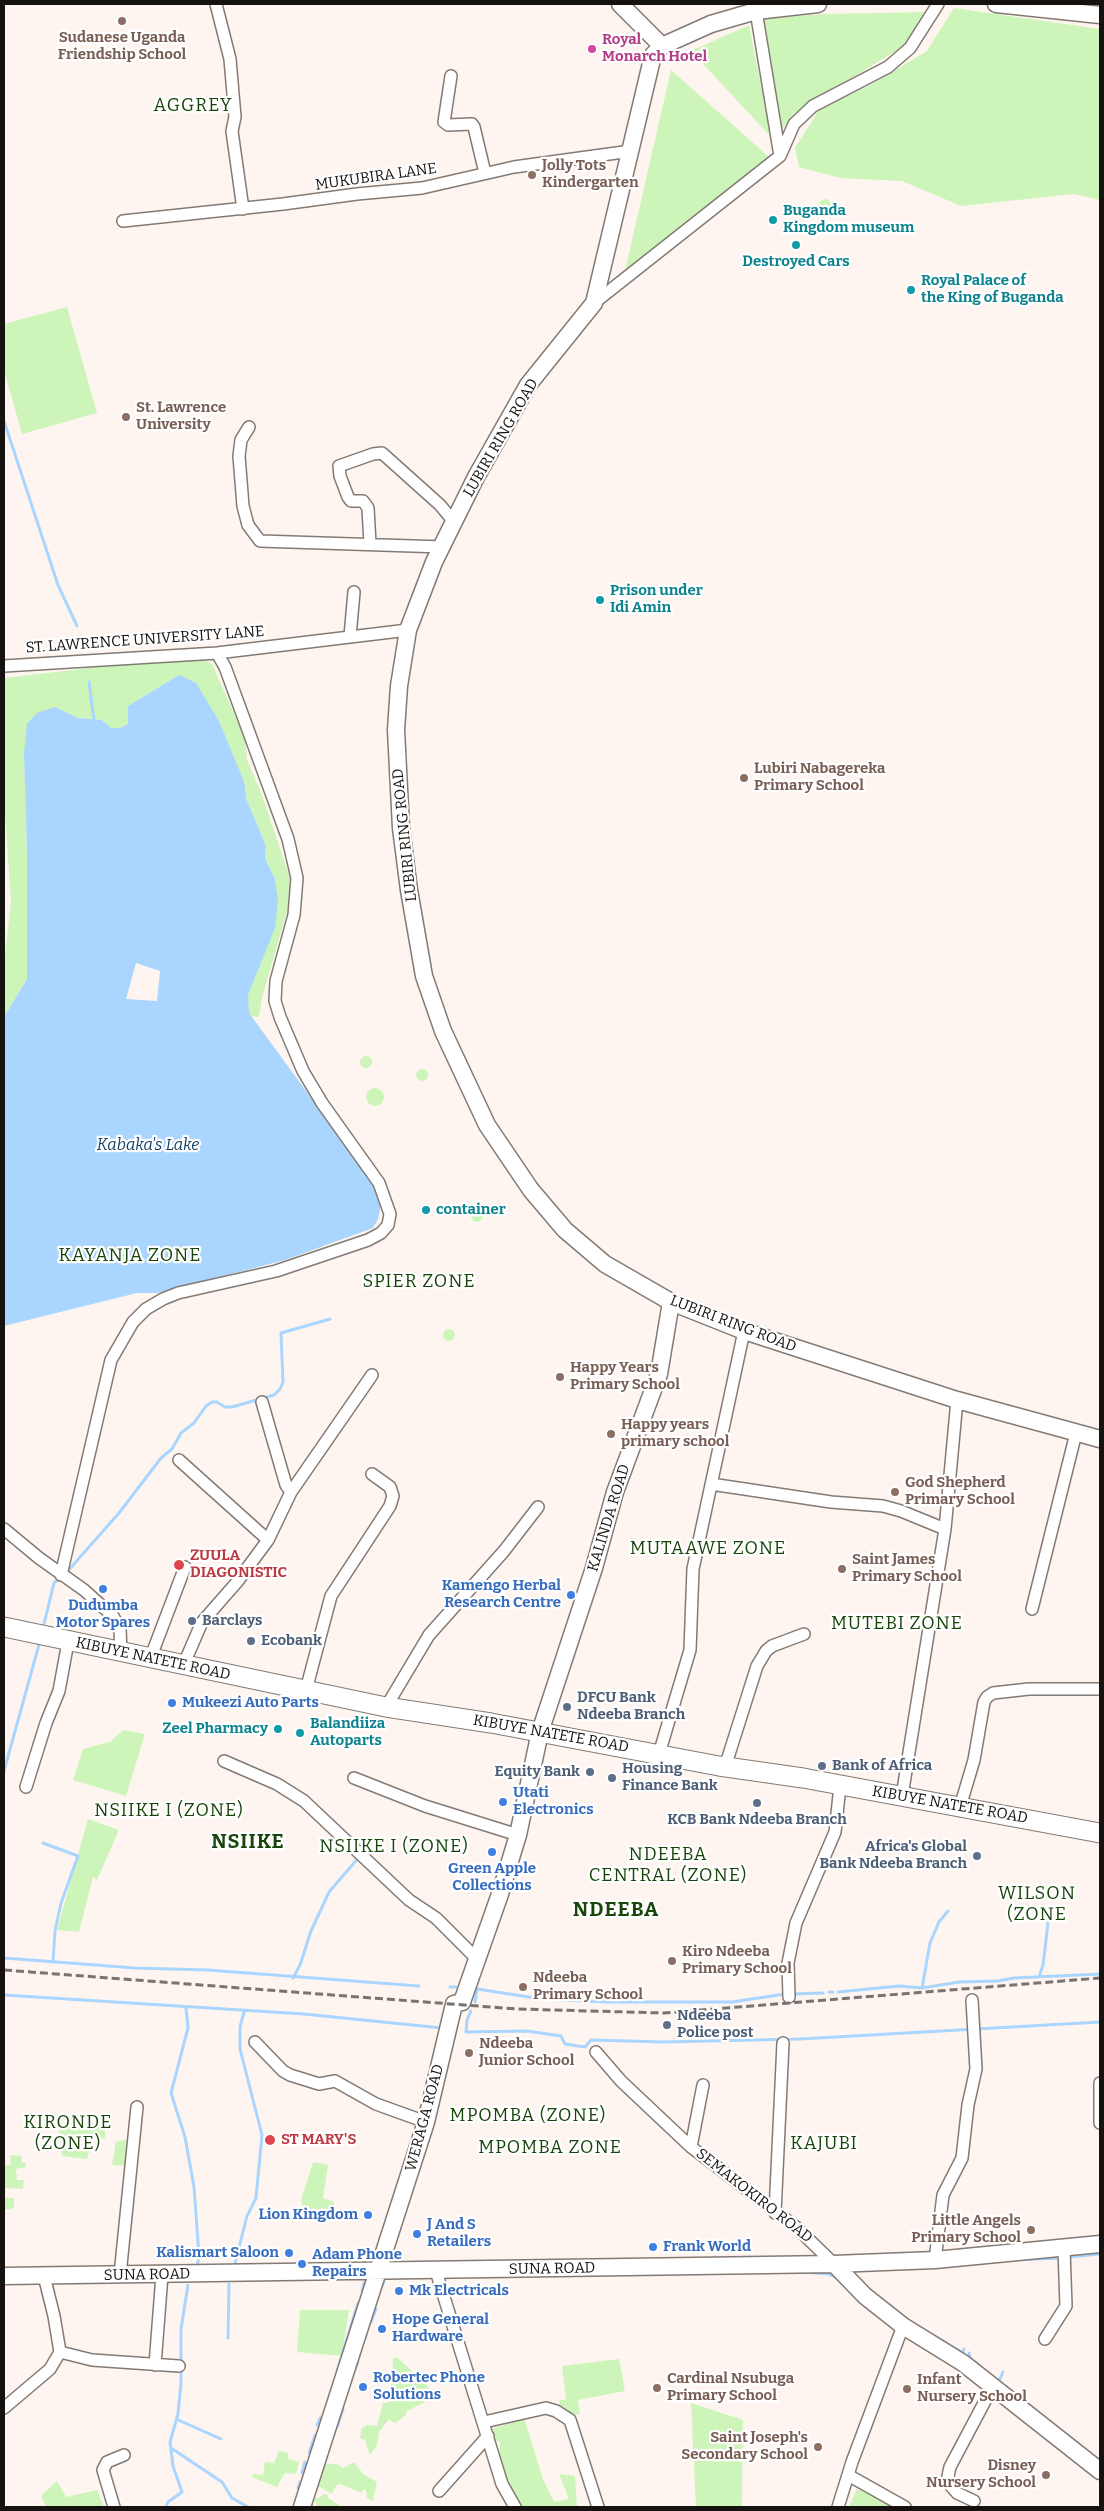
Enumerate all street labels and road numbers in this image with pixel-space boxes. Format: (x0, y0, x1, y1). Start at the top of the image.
street label: MUKUBIRA LANE (314, 160, 438, 194)
street label: LUBIRI RING ROAD (460, 376, 542, 500)
street label: ST. LAWRENCE UNIVERSITY LANE (25, 623, 265, 657)
street label: LUBIRI RING ROAD (389, 767, 421, 903)
street label: LUBIRI RING ROAD (667, 1292, 799, 1356)
street label: KALINDA ROAD (584, 1462, 634, 1574)
street label: KIBUYE NATETE ROAD (74, 1634, 232, 1684)
street label: KIBUYE NATETE ROAD (472, 1711, 630, 1757)
street label: KIBUYE NATETE ROAD (871, 1782, 1029, 1828)
street label: WERAGA ROAD (402, 2062, 448, 2174)
street label: SEMAKOKIRO ROAD (692, 2145, 816, 2247)
street label: SUNA ROAD (509, 2259, 595, 2279)
street label: SUNA ROAD (104, 2265, 190, 2285)

